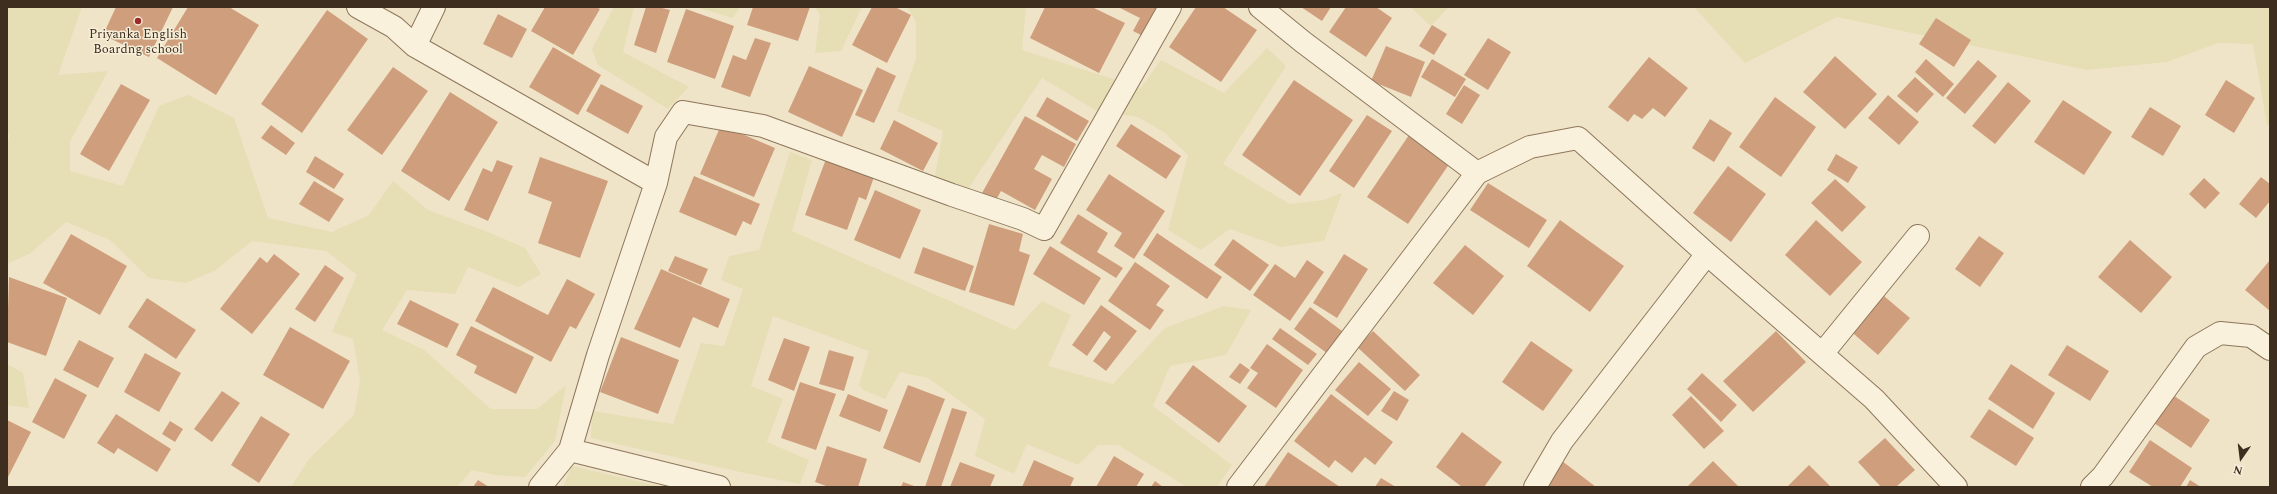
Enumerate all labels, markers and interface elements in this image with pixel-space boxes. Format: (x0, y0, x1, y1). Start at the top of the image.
marker: Priyanka English Boardng school (133, 16, 143, 26)
place label: Priyanka English Boardng school (89, 27, 187, 58)
north arrow (2221, 438, 2261, 478)
text: N (2232, 461, 2244, 479)

